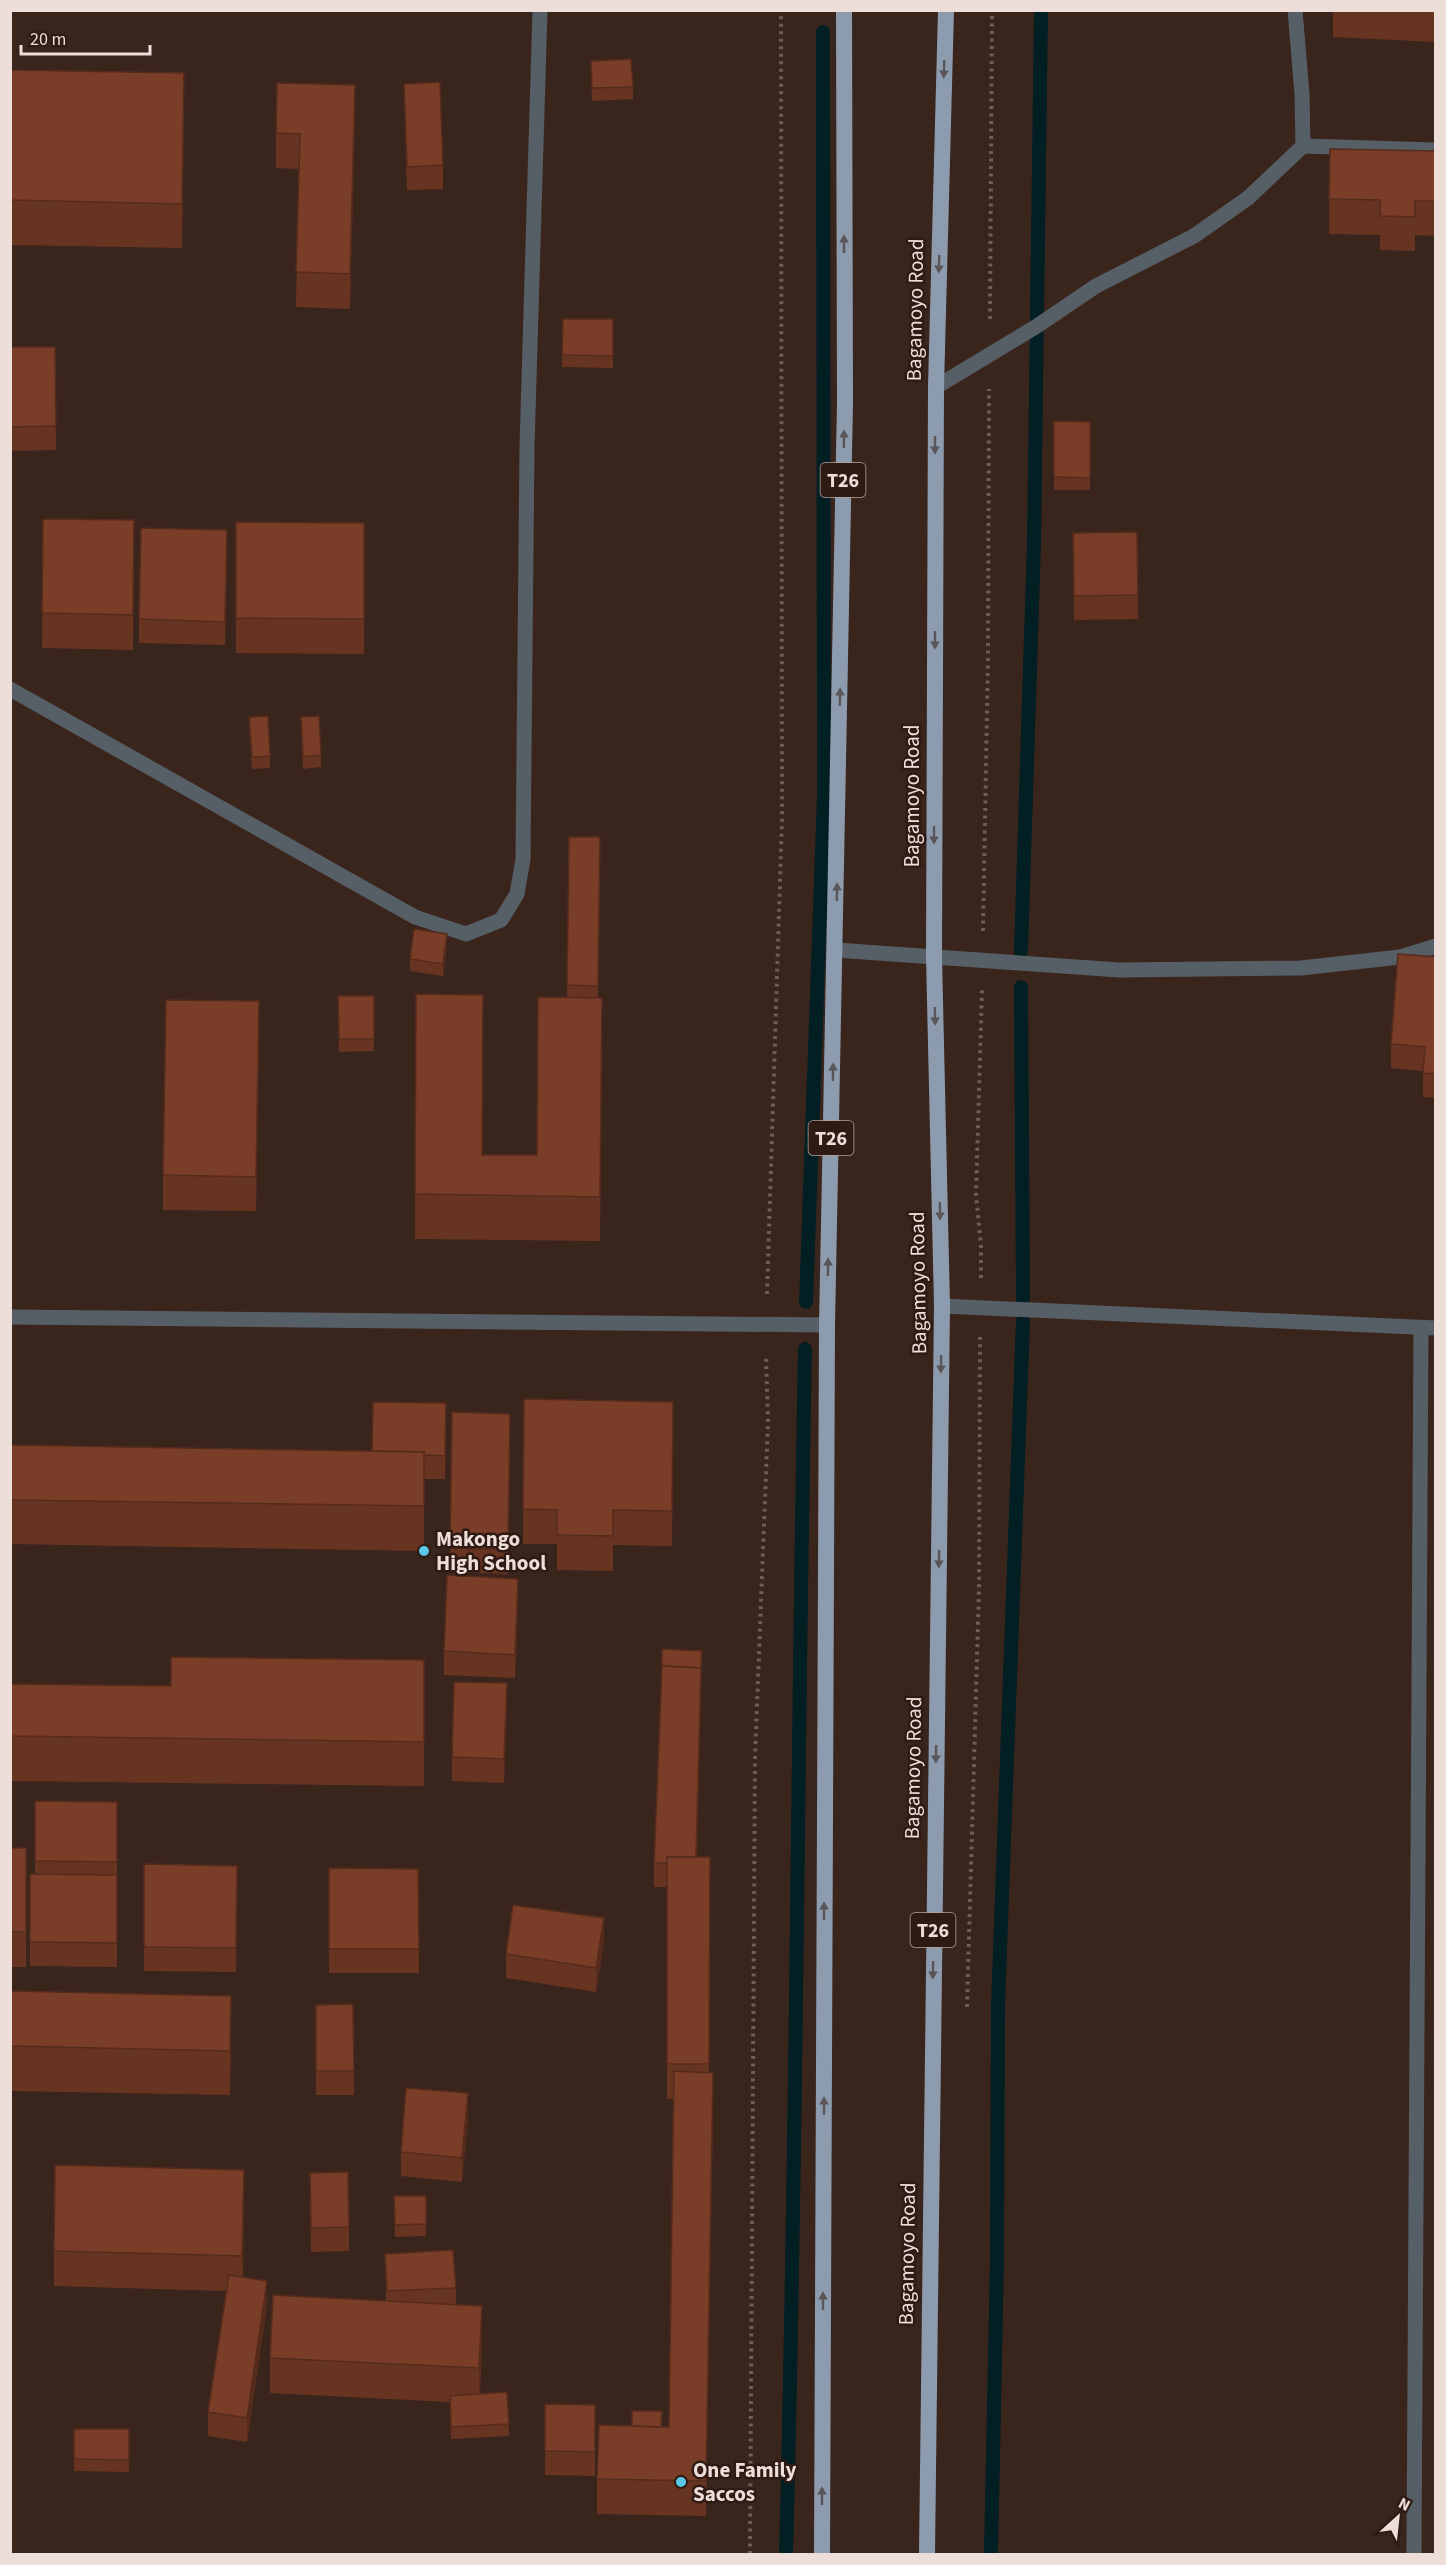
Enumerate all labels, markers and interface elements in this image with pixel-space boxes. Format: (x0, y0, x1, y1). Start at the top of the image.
scale bar (21, 18, 150, 56)
text: 20 m (30, 27, 66, 52)
one-way arrow (939, 59, 949, 78)
one-way arrow (839, 234, 849, 253)
street label: Bagamoyo Road (899, 238, 931, 382)
one-way arrow (934, 254, 944, 273)
one-way arrow (839, 429, 849, 448)
one-way arrow (930, 436, 940, 455)
road number: T26 (820, 463, 866, 497)
one-way arrow (930, 631, 940, 650)
one-way arrow (835, 687, 845, 706)
street label: Bagamoyo Road (897, 725, 927, 867)
one-way arrow (929, 826, 939, 845)
one-way arrow (832, 882, 841, 901)
one-way arrow (931, 1006, 940, 1025)
one-way arrow (828, 1062, 838, 1081)
road number: T26 (808, 1121, 854, 1155)
one-way arrow (935, 1201, 945, 1220)
street label: Bagamoyo Road (902, 1211, 934, 1355)
one-way arrow (824, 1257, 833, 1276)
one-way arrow (936, 1355, 946, 1374)
place label: Makongo High School (436, 1524, 546, 1578)
marker: Makongo High School (417, 1544, 431, 1558)
one-way arrow (934, 1550, 943, 1569)
street label: Bagamoyo Road (897, 1696, 929, 1840)
one-way arrow (931, 1745, 941, 1764)
one-way arrow (819, 1902, 829, 1921)
road number: T26 (910, 1913, 956, 1947)
one-way arrow (928, 1961, 938, 1980)
one-way arrow (819, 2097, 829, 2116)
street label: Bagamoyo Road (891, 2182, 923, 2326)
one-way arrow (818, 2292, 828, 2311)
place label: One Family Saccos (693, 2455, 797, 2509)
marker: One Family Saccos (674, 2475, 688, 2489)
one-way arrow (817, 2487, 827, 2506)
north arrow (1368, 2487, 1428, 2547)
text: N (1395, 2492, 1414, 2517)

